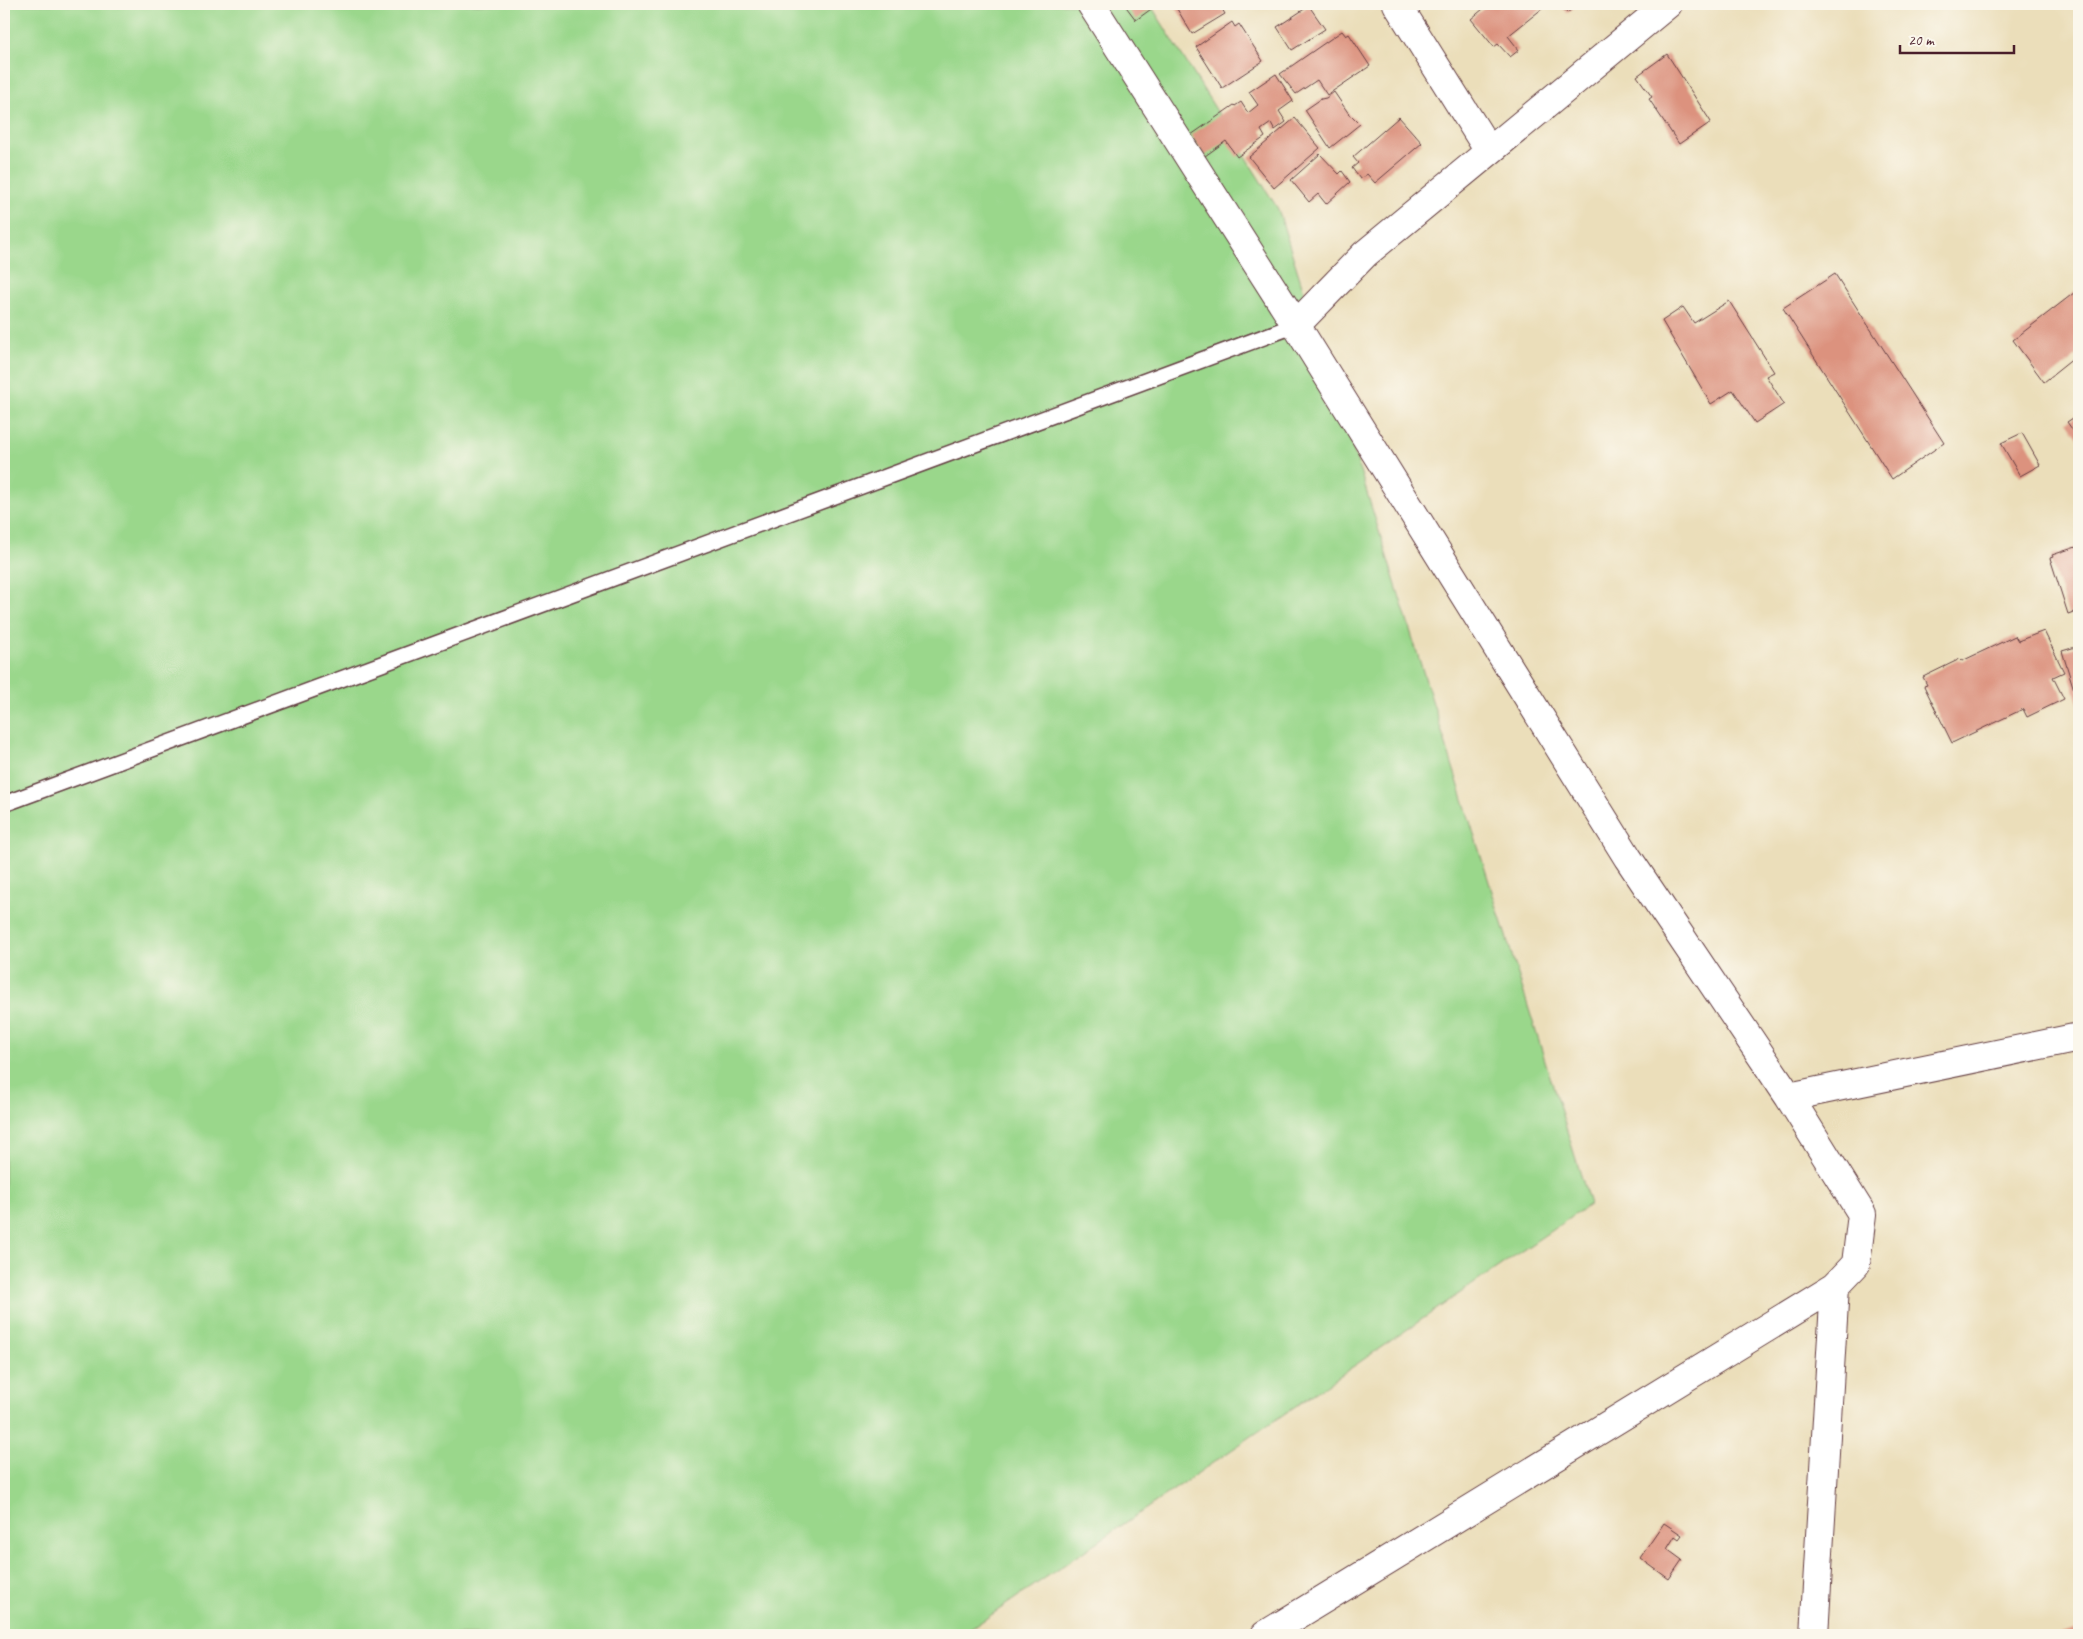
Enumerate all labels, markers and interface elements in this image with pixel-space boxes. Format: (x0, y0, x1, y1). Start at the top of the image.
scale bar (1900, 22, 2014, 54)
text: 20 m (1908, 31, 1935, 50)

